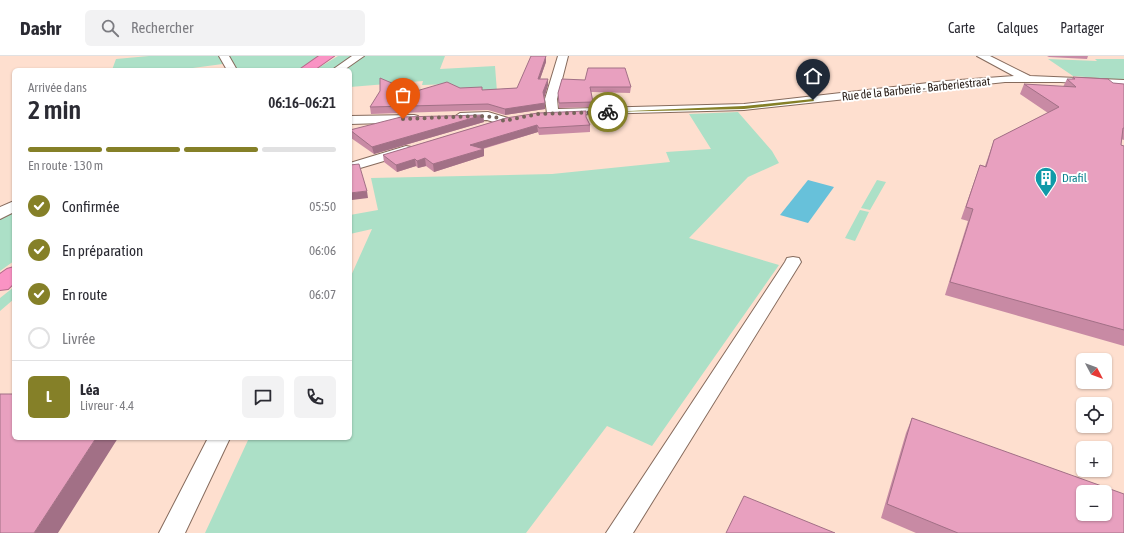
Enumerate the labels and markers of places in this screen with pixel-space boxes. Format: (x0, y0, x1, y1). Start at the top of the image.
pin (796, 59, 830, 100)
pin (386, 78, 420, 119)
building icon: Drafil (1033, 165, 1059, 198)
place label: Drafil (1062, 171, 1088, 185)

